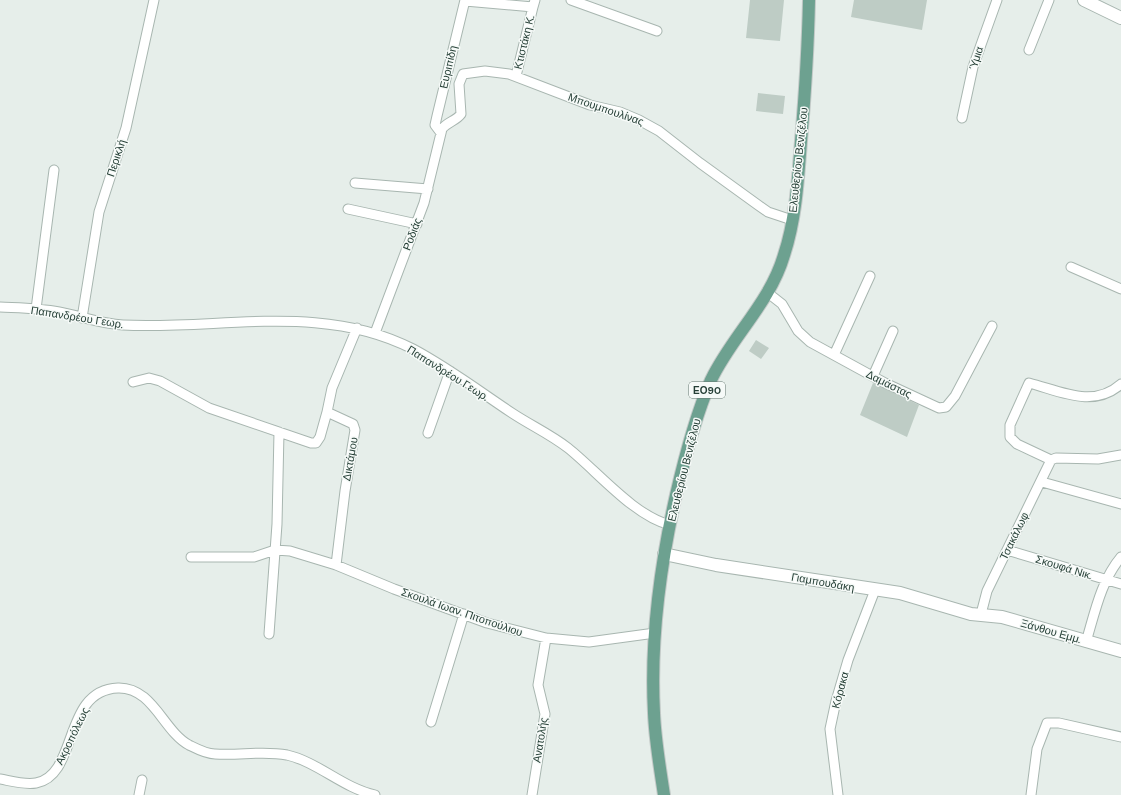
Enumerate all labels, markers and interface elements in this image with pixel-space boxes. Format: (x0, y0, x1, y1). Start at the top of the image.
street label: Κτιστάκη Κ. (510, 13, 538, 71)
street label: Ευριπίδη (436, 44, 460, 90)
street label: Ύμια (966, 44, 986, 71)
street label: Μπουμπουλίνας (566, 90, 646, 128)
street label: Ελευθερίου Βενιζέλου (786, 107, 810, 213)
street label: Περικλή (103, 137, 129, 179)
street label: Ροδιάς (399, 216, 425, 252)
street label: Παπανδρέου Γεωρ. (30, 303, 124, 331)
street label: Παπανδρέου Γεωρ. (405, 342, 491, 404)
street label: Δαμάστας (864, 367, 914, 401)
road number: ΕΟ90 (689, 382, 725, 398)
street label: Ελευθερίου Βενιζέλου (664, 417, 704, 523)
street label: Δικτάμου (339, 436, 361, 482)
street label: Τσακάλωφ (996, 510, 1032, 562)
street label: Σκουφά Νικ. (1034, 552, 1094, 582)
street label: Γιαμπουδάκη (790, 570, 856, 594)
street label: Σκουλά Ιωαν. Πιτοπούλιου (399, 585, 525, 639)
street label: Ξάνθου Εμμ. (1019, 616, 1083, 646)
street label: Κόρακα (828, 669, 852, 710)
street label: Ακροπόλεως (52, 705, 92, 767)
street label: Ανατολής (529, 716, 551, 764)

